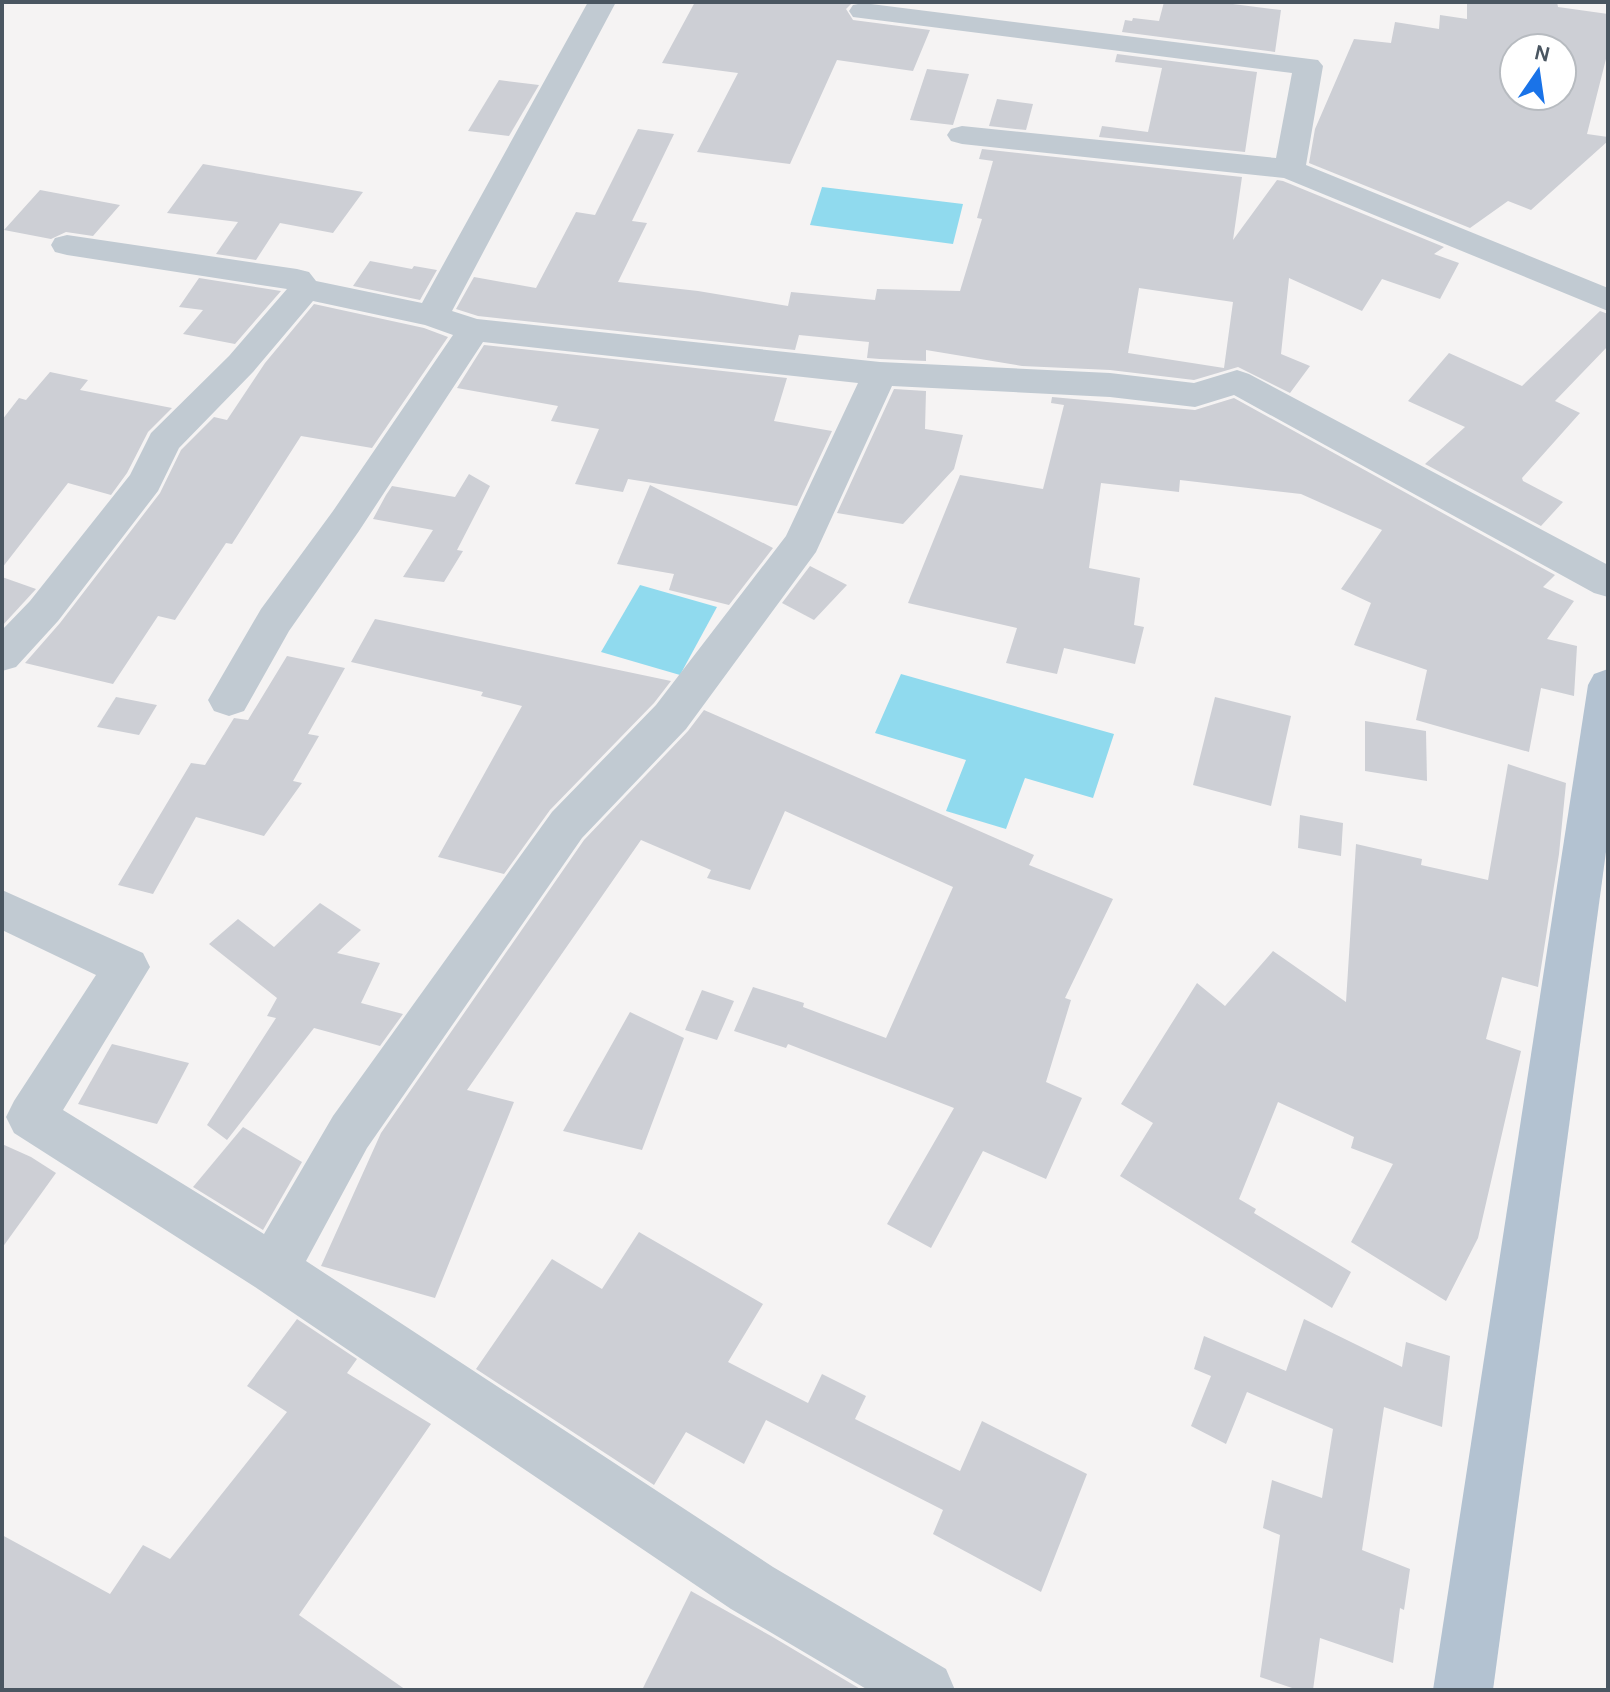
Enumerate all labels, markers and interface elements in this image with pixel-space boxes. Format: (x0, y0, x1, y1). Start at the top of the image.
north arrow (1498, 32, 1578, 112)
text: N (1532, 39, 1553, 68)

